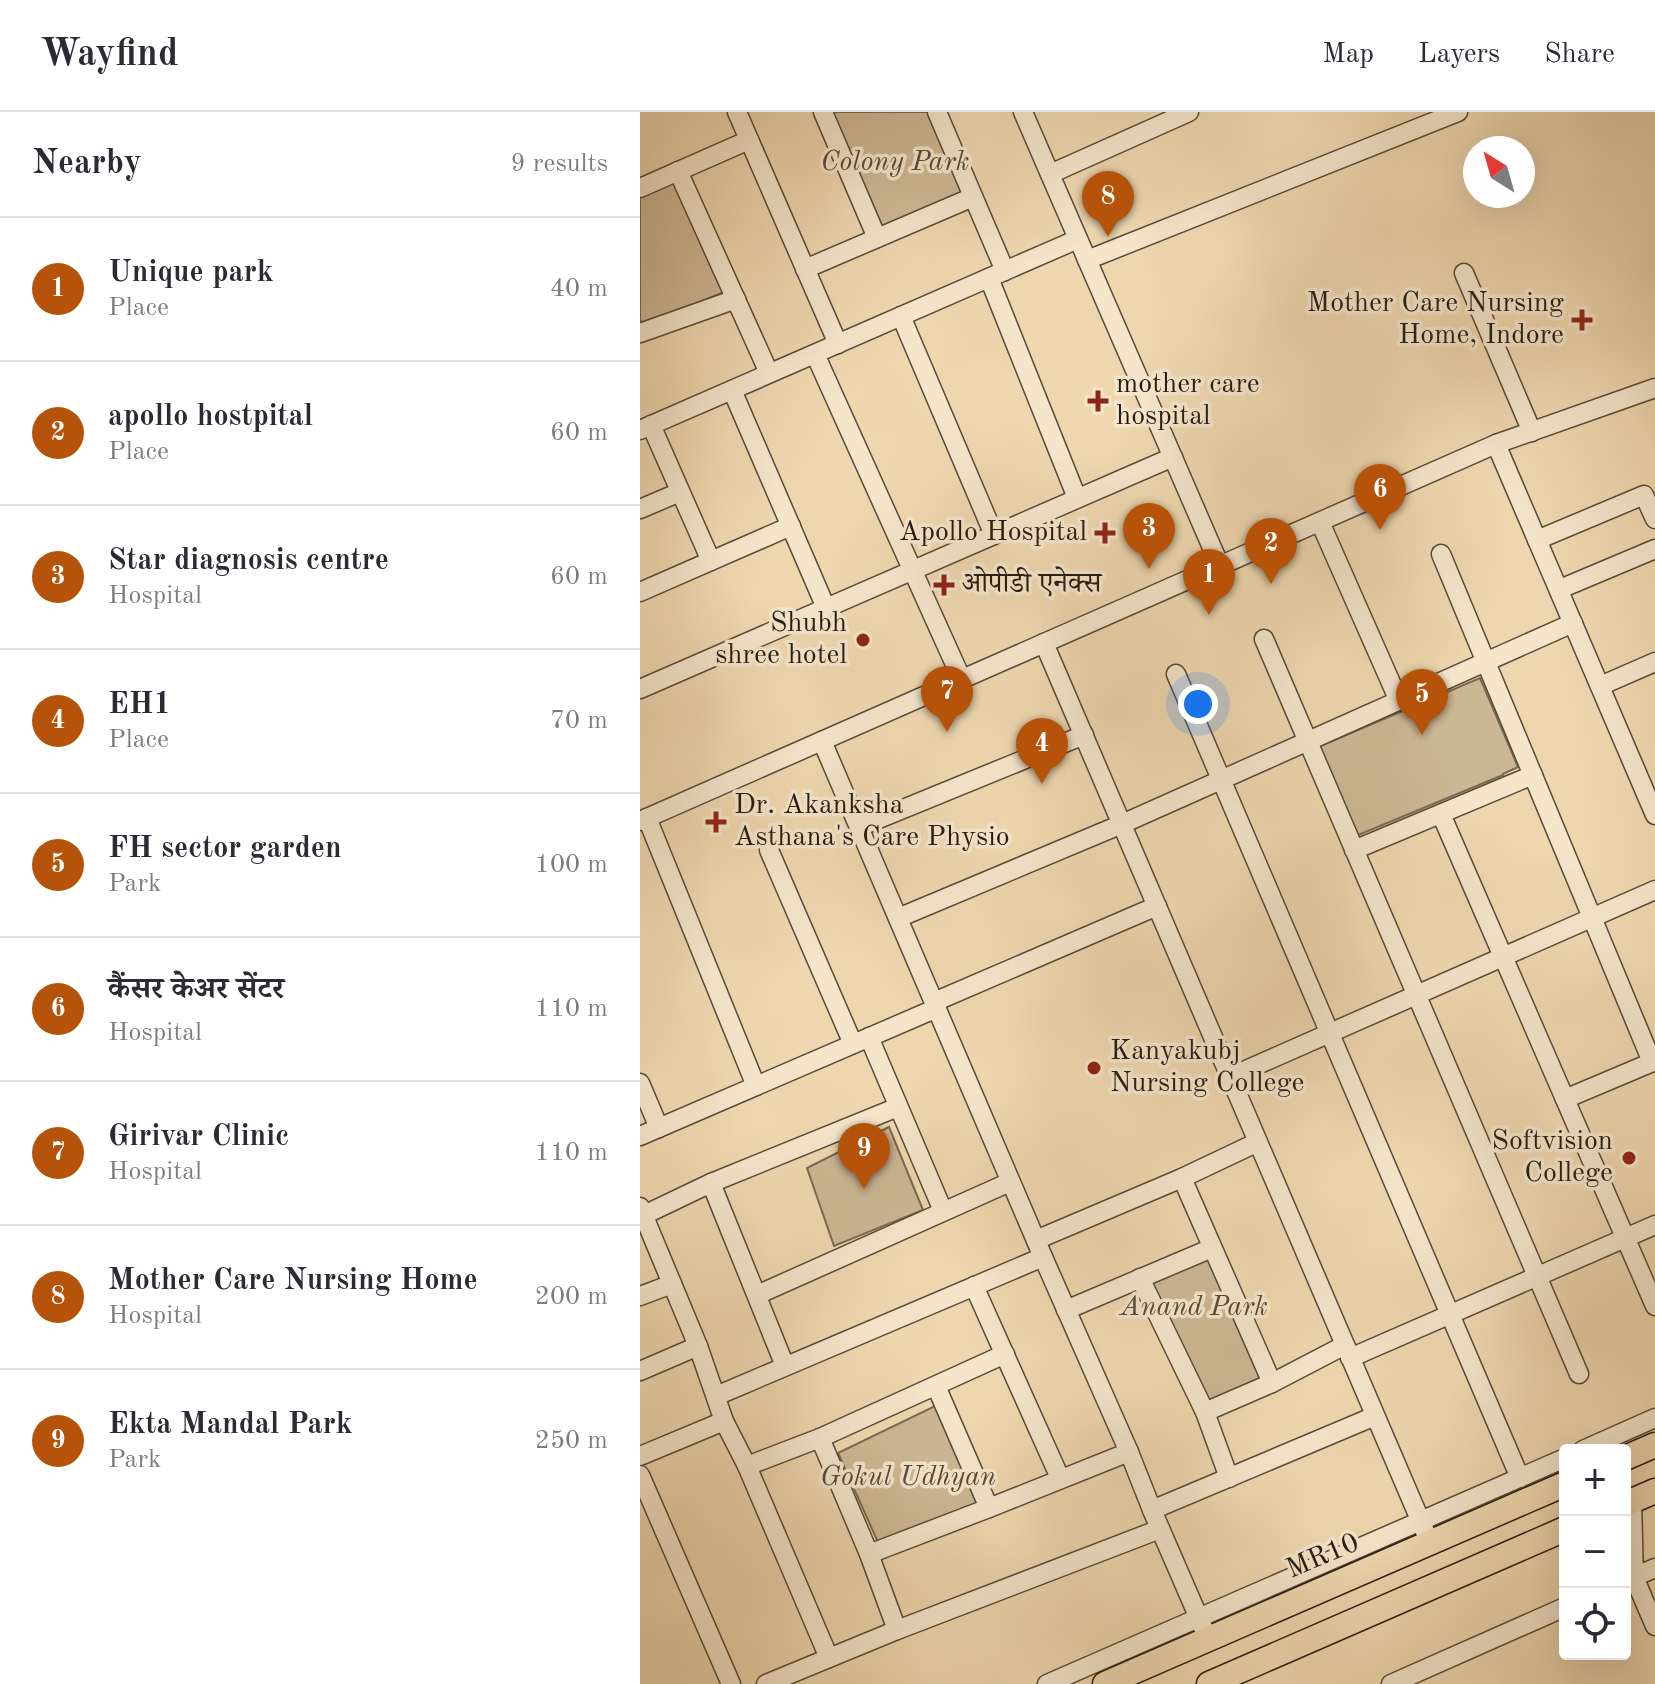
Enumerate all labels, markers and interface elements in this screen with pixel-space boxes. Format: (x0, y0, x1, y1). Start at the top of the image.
text: Wayfind (40, 36, 178, 74)
text: Map (1322, 41, 1374, 69)
text: Layers (1418, 41, 1500, 69)
text: Share (1544, 41, 1615, 69)
north arrow (1463, 136, 1535, 208)
text: Nearby (32, 147, 142, 181)
park label: Colony Park (821, 149, 969, 177)
text: 9 results (510, 151, 608, 177)
pin: 8 (1082, 171, 1134, 237)
text: Unique park (108, 258, 274, 288)
text: 1 (50, 276, 66, 302)
text: 40 m (550, 276, 608, 302)
place label: Mother Care Nursing Home, Indore (1307, 290, 1564, 350)
text: Place (108, 295, 169, 321)
marker: Mother Care Nursing Home, Indore (1571, 309, 1593, 331)
place label: mother care hospital (1116, 371, 1260, 431)
marker: mother care hospital (1087, 390, 1109, 412)
text: apollo hostpital (108, 402, 313, 432)
text: 2 (50, 420, 66, 446)
text: 60 m (550, 420, 608, 446)
text: Place (108, 439, 169, 465)
pin: 6 (1354, 464, 1406, 530)
pin: 3 (1123, 503, 1175, 569)
pin: 2 (1245, 518, 1297, 584)
place label: Apollo Hospital (899, 519, 1087, 547)
marker: Apollo Hospital (1094, 522, 1116, 544)
text: Star diagnosis centre (108, 546, 389, 576)
pin: 1 (1183, 549, 1235, 615)
text: 3 (50, 564, 66, 590)
text: 60 m (550, 564, 608, 590)
place label: ओपीडी एनेक्स (962, 566, 1103, 599)
marker: ओपीडी एनेक्स (933, 574, 955, 596)
text: Hospital (108, 583, 202, 609)
place label: Shubh shree hotel (715, 610, 847, 670)
marker: Shubh shree hotel (854, 631, 872, 649)
pin: 7 (921, 666, 973, 732)
pin: 5 (1396, 669, 1448, 735)
your location (1178, 684, 1218, 724)
text: EH1 (108, 690, 171, 720)
text: 4 (50, 708, 66, 734)
text: 70 m (550, 708, 608, 734)
pin: 4 (1016, 718, 1068, 784)
text: Place (108, 727, 169, 753)
place label: Dr. Akanksha Asthana's Care Physio (734, 792, 1010, 852)
marker: Dr. Akanksha Asthana's Care Physio (705, 811, 727, 833)
text: FH sector garden (108, 834, 342, 864)
text: 5 (50, 852, 66, 878)
text: 100 m (535, 852, 608, 878)
text: Park (108, 871, 162, 897)
text: कैंसर केअर सेंटर (108, 975, 284, 1005)
text: 6 (50, 996, 66, 1022)
text: 110 m (535, 996, 608, 1022)
text: Hospital (108, 1020, 202, 1046)
place label: Kanyakubj Nursing College (1110, 1038, 1304, 1098)
marker: Kanyakubj Nursing College (1085, 1059, 1103, 1077)
text: Girivar Clinic (108, 1122, 289, 1152)
pin: 9 (838, 1123, 890, 1189)
place label: Softvision College (1492, 1128, 1613, 1188)
text: 7 (50, 1140, 66, 1166)
text: 110 m (535, 1140, 608, 1166)
marker: Softvision College (1620, 1149, 1638, 1167)
text: Hospital (108, 1159, 202, 1185)
text: Mother Care Nursing Home (108, 1266, 478, 1296)
text: 8 (50, 1284, 66, 1310)
text: 200 m (535, 1284, 608, 1310)
park label: Anand Park (1118, 1294, 1268, 1322)
text: Hospital (108, 1303, 202, 1329)
text: Ekta Mandal Park (108, 1410, 353, 1440)
text: 9 (50, 1428, 66, 1454)
text: 250 m (535, 1428, 608, 1454)
map controls (1559, 1444, 1631, 1660)
button: + (1559, 1444, 1631, 1516)
text: Park (108, 1447, 162, 1473)
park label: Gokul Udhyan (820, 1464, 996, 1492)
button: − (1559, 1516, 1631, 1588)
street label: MR10 (1283, 1529, 1363, 1585)
button: locate (1559, 1588, 1631, 1660)

